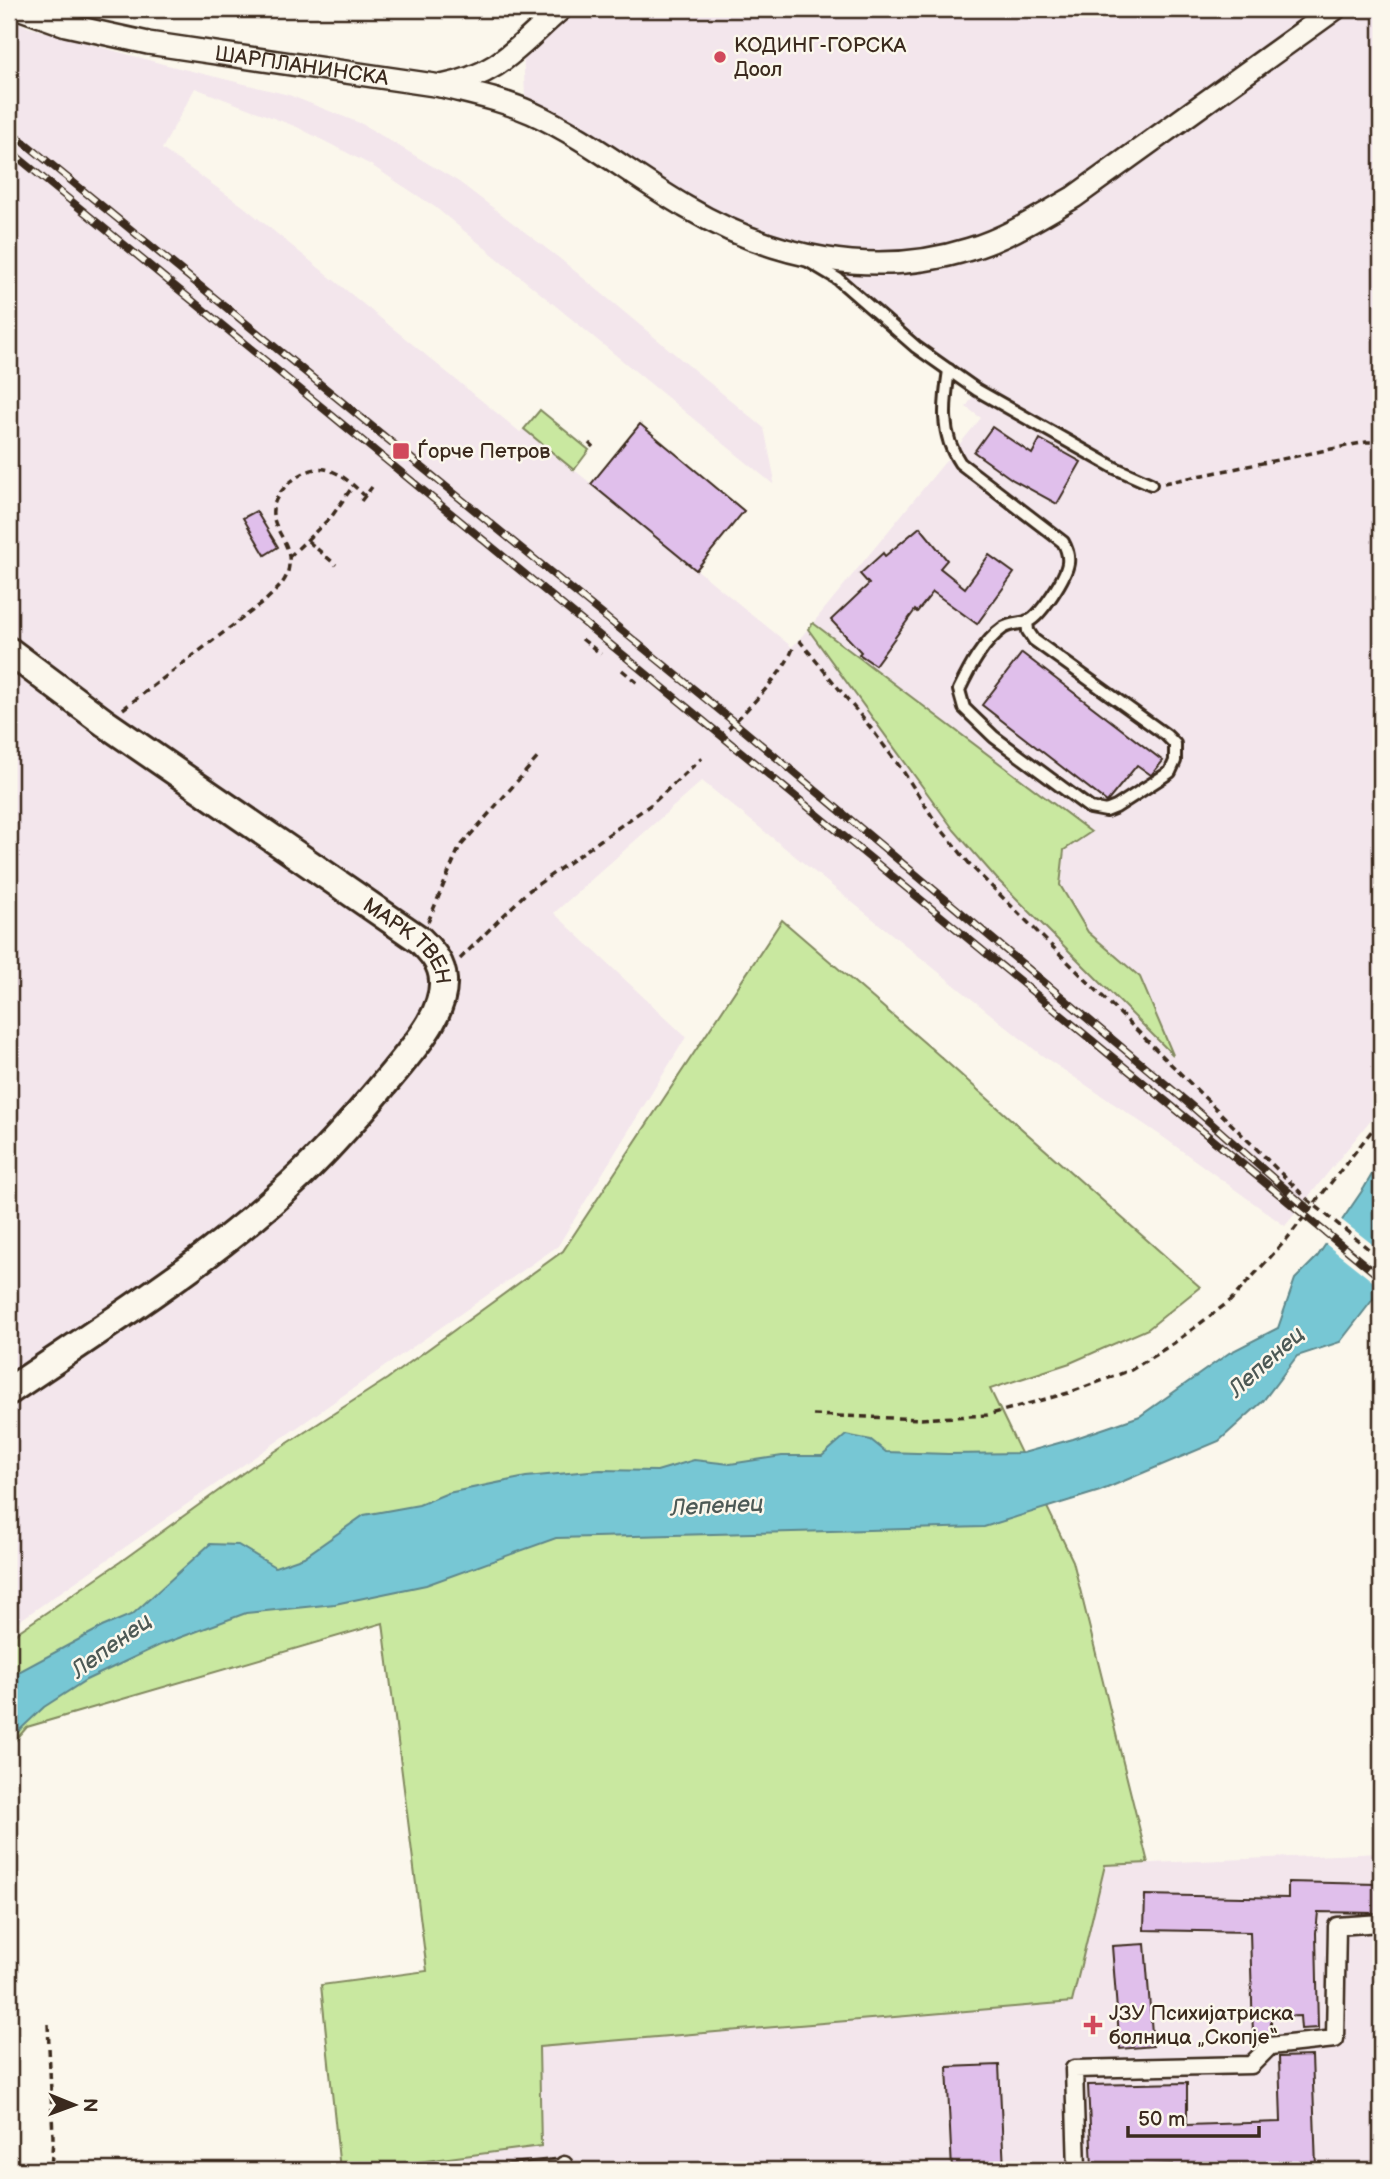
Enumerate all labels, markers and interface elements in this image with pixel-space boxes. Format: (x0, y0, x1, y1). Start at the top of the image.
place label: КОДИНГ-ГОРСКА Доол (734, 33, 907, 82)
street label: ШАРПЛАНИНСКА (213, 41, 390, 91)
marker: КОДИНГ-ГОРСКА Доол (712, 49, 728, 65)
place label: Ѓорче Петров (417, 439, 550, 464)
marker: Ѓорче Петров (391, 441, 411, 461)
street label: МАРК ТВЕН (358, 892, 456, 986)
water label: Лепенец (1221, 1320, 1311, 1405)
water label: Лепенец (668, 1490, 764, 1523)
water label: Лепенец (64, 1607, 157, 1686)
place label: ЈЗУ Психијатриска болница „Скопје“ (1109, 2001, 1294, 2050)
marker: ЈЗУ Психијатриска болница „Скопје“ (1083, 2015, 1103, 2035)
north arrow (38, 2070, 108, 2140)
scale bar (1128, 2095, 1259, 2139)
text: N (78, 2098, 101, 2113)
text: 50 m (1138, 2107, 1185, 2132)

